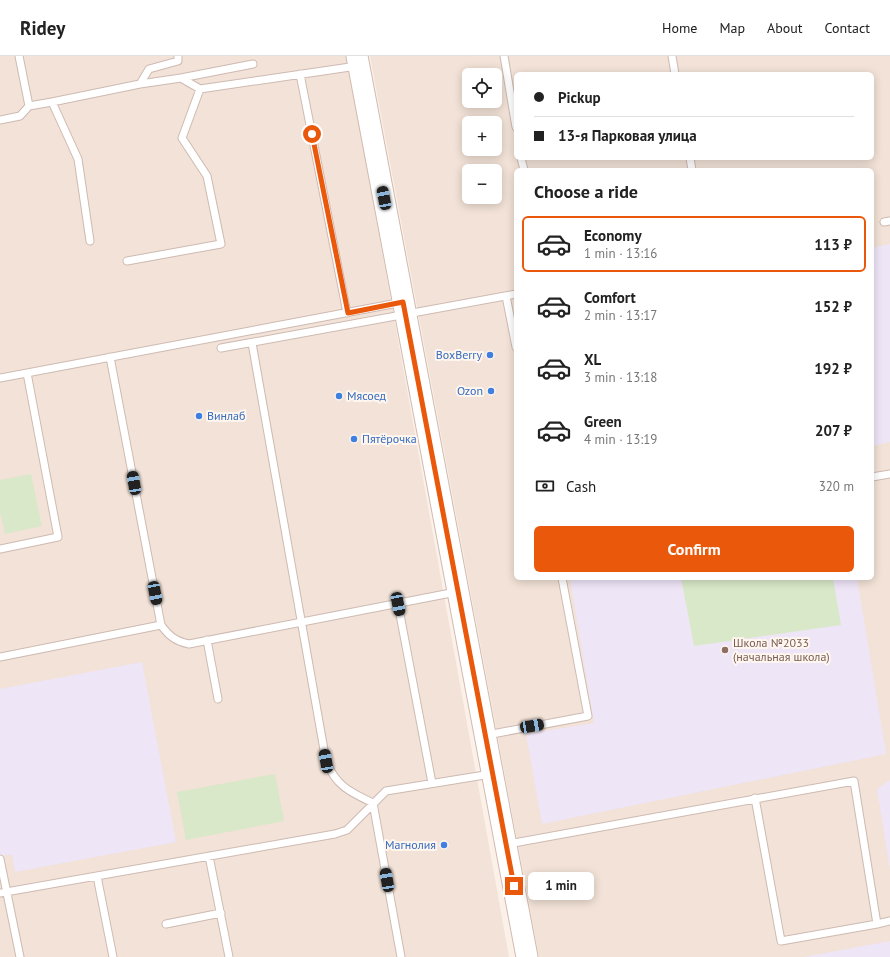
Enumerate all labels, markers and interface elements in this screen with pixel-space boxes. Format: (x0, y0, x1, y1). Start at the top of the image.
text: Ridey (20, 16, 65, 40)
text: Home (662, 19, 697, 37)
text: Map (719, 19, 745, 37)
text: About (767, 19, 803, 37)
text: Contact (825, 19, 870, 37)
map controls (462, 68, 502, 204)
button: locate (462, 68, 502, 108)
text: Pickup (558, 88, 601, 107)
button: + (462, 116, 502, 156)
route start (303, 125, 321, 143)
text: 13-я Парковая улица (558, 126, 697, 145)
button: − (462, 164, 502, 204)
text: Choose a ride (534, 180, 638, 203)
car (376, 185, 392, 211)
icon: car (536, 226, 572, 262)
text: Economy (584, 226, 642, 245)
text: 113 ₽ (814, 235, 852, 254)
text: 1 min · 13:16 (584, 245, 657, 262)
icon: car (536, 288, 572, 324)
text: Comfort (584, 288, 636, 307)
text: 152 ₽ (814, 297, 852, 316)
text: 2 min · 13:17 (584, 307, 657, 324)
place label: BoxBerry (436, 347, 482, 362)
marker: BoxBerry (485, 350, 495, 360)
icon: car (536, 350, 572, 386)
text: XL (584, 350, 601, 369)
text: 192 ₽ (814, 359, 852, 378)
text: 3 min · 13:18 (584, 369, 657, 386)
place label: Ozon (457, 383, 483, 398)
marker: Ozon (486, 386, 496, 396)
place label: Мясоед (347, 388, 387, 403)
marker: Мясоед (334, 391, 344, 401)
place label: Винлаб (207, 408, 245, 423)
marker: Винлаб (194, 411, 204, 421)
icon: car (536, 412, 572, 448)
text: Green (584, 412, 622, 431)
text: 207 ₽ (815, 421, 852, 440)
place label: Пятёрочка (362, 431, 417, 446)
text: 4 min · 13:19 (584, 431, 657, 448)
marker: Пятёрочка (349, 434, 359, 444)
car (126, 470, 142, 496)
icon: cash (534, 475, 556, 497)
text: Cash (566, 477, 596, 496)
text: 320 m (819, 478, 854, 495)
button: Confirm (534, 526, 854, 572)
car (147, 580, 163, 606)
car (390, 591, 406, 617)
place label: Школа №2033 (начальная школа) (733, 635, 830, 664)
marker: Школа №2033 (начальная школа) (720, 645, 730, 655)
car (519, 718, 545, 734)
car (318, 748, 334, 774)
place label: Магнолия (385, 837, 436, 852)
marker: Магнолия (439, 840, 449, 850)
car (379, 867, 395, 893)
callout: 1 min (528, 872, 594, 900)
route end (505, 877, 523, 895)
text: 1 min (545, 877, 577, 894)

